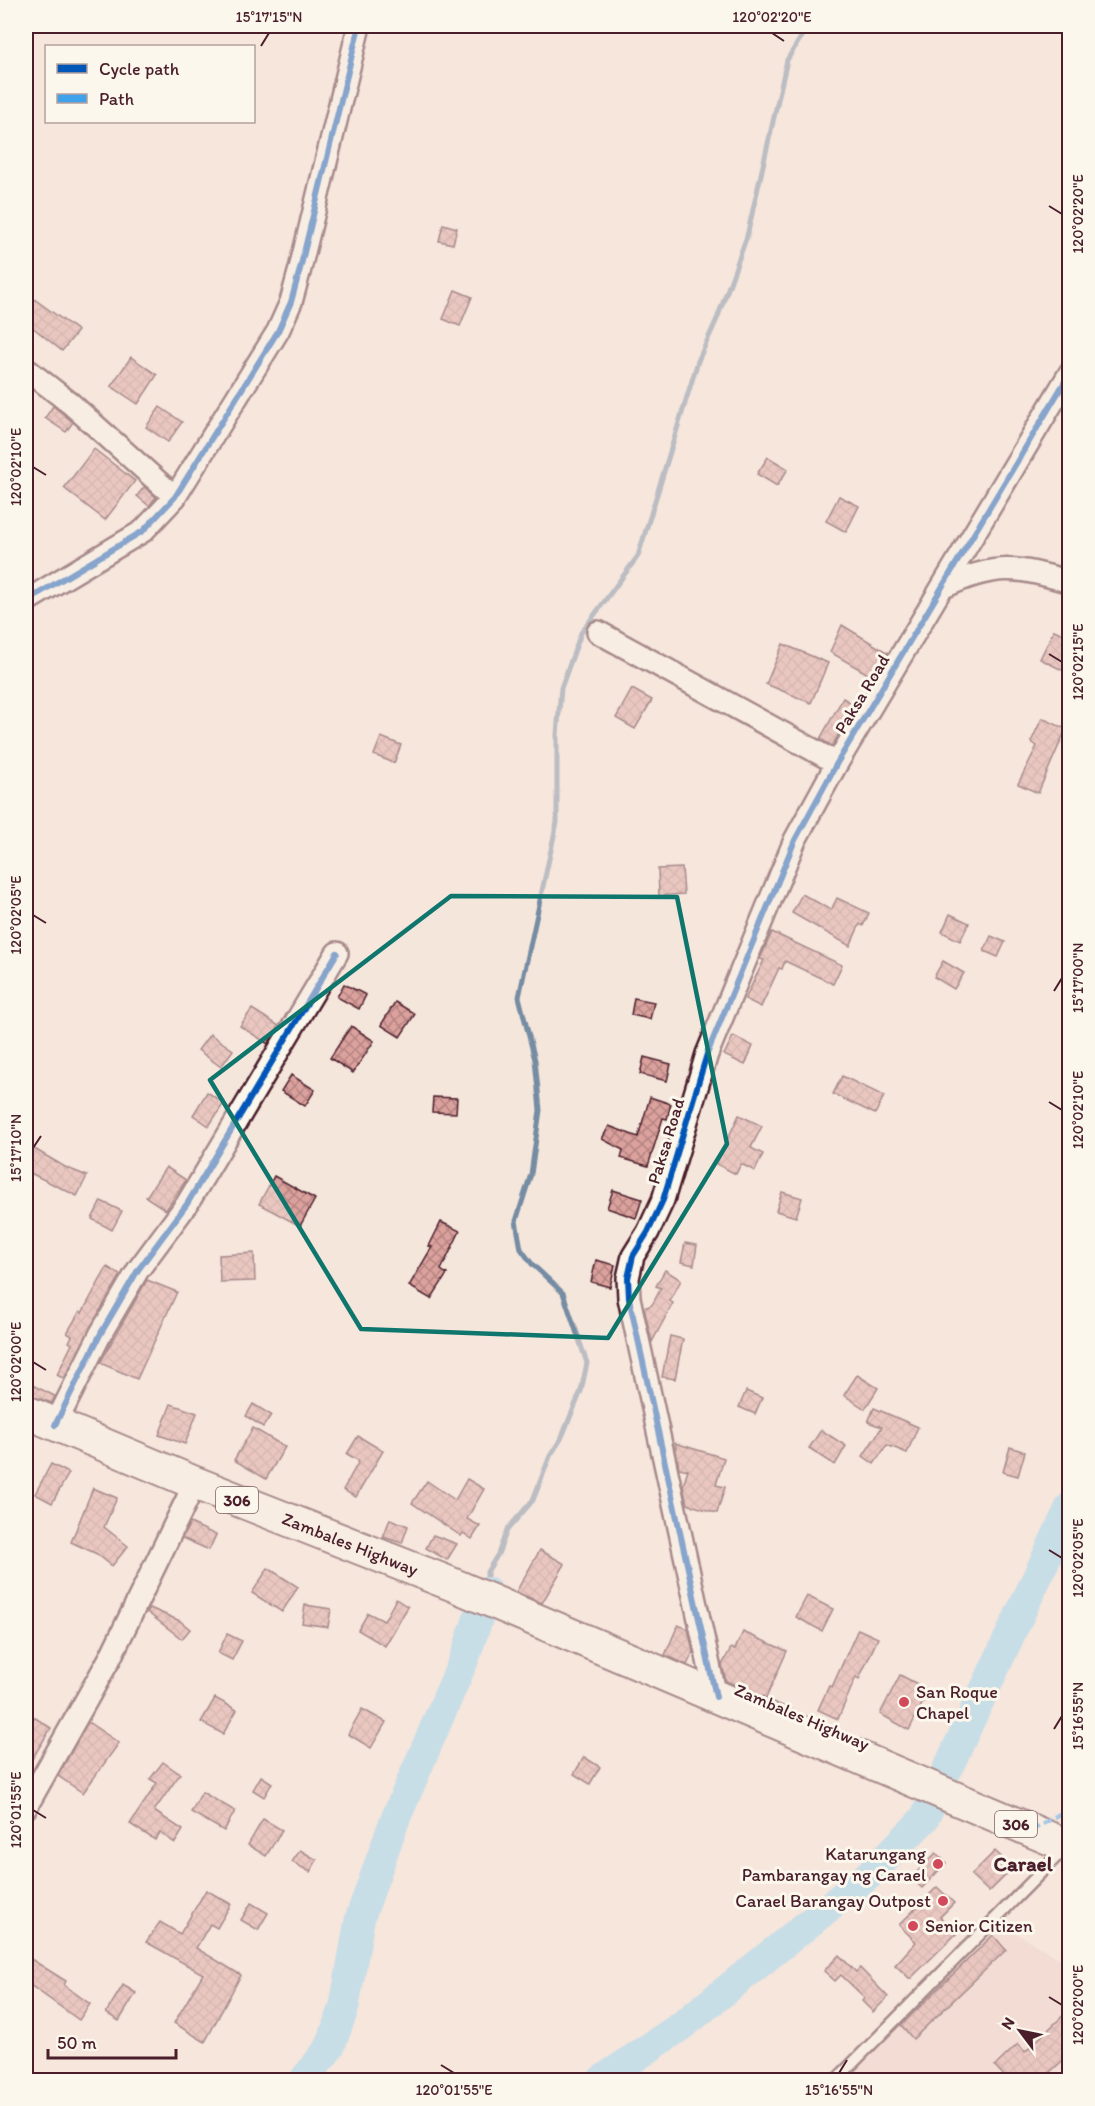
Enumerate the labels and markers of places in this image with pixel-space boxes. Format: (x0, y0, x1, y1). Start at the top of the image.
place label: San Roque Chapel (916, 1681, 998, 1724)
marker: San Roque Chapel (897, 1695, 911, 1709)
place label: Katarungang Pambarangay ng Carael (742, 1843, 927, 1886)
marker: Katarungang Pambarangay ng Carael (931, 1857, 945, 1871)
place label: Carael Barangay Outpost (735, 1890, 931, 1912)
marker: Carael Barangay Outpost (936, 1894, 950, 1908)
place label: Senior Citizen (925, 1915, 1033, 1937)
marker: Senior Citizen (906, 1919, 920, 1933)

